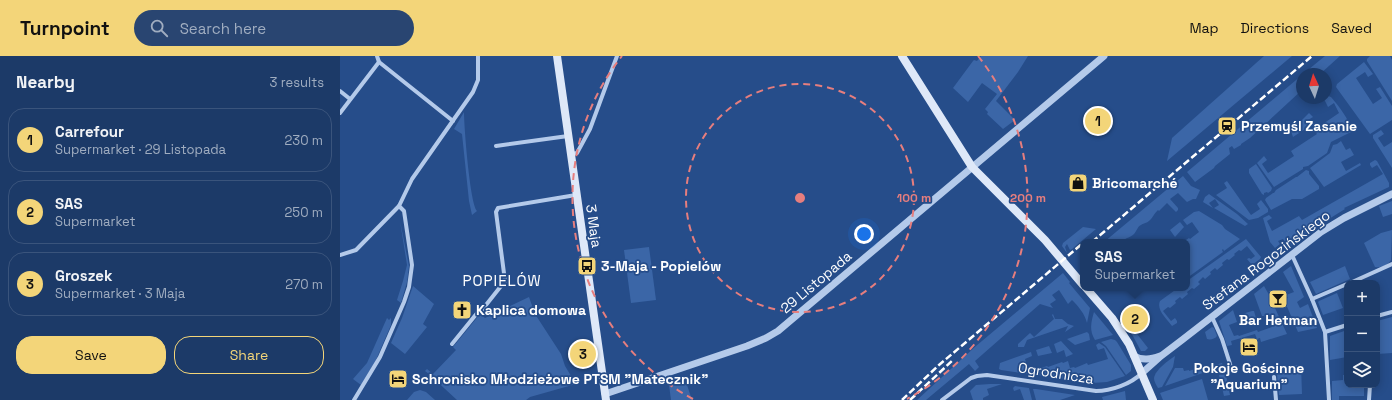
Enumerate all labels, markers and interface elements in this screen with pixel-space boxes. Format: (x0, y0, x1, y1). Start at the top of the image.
search box (134, 10, 414, 46)
text: Turnpoint (20, 16, 110, 41)
icon: search (148, 17, 170, 39)
text: Search here (180, 19, 266, 38)
text: Map (1189, 19, 1219, 37)
text: Directions (1241, 19, 1309, 37)
text: Saved (1331, 19, 1372, 37)
north arrow (1296, 68, 1332, 104)
text: Nearby (16, 71, 75, 93)
text: 3 results (270, 74, 324, 91)
pin: 1 (1085, 106, 1111, 136)
station icon: Przemyśl Zasanie (1216, 115, 1238, 137)
place label: Przemyśl Zasanie (1241, 117, 1357, 135)
text: Carrefour (55, 122, 124, 141)
text: 1 (27, 132, 33, 149)
text: 230 m (285, 132, 323, 149)
text: Supermarket · 29 Listopada (55, 141, 226, 158)
shop icon: Bricomarché (1067, 172, 1089, 194)
place label: Bricomarché (1092, 174, 1178, 192)
text: 100 m (897, 190, 931, 206)
text: 200 m (1010, 190, 1046, 206)
centre of rings (793, 191, 807, 205)
text: SAS (55, 194, 83, 213)
street label: 3 Maja (582, 203, 606, 249)
text: 2 (26, 204, 34, 221)
text: 250 m (285, 204, 323, 221)
street label: Stefana Rogozińskiego (1198, 206, 1334, 314)
text: Supermarket (55, 213, 136, 230)
your location (854, 224, 874, 244)
popup (1080, 239, 1190, 291)
street label: 29 Listopada (777, 247, 855, 317)
text: SAS (1095, 247, 1122, 266)
bus stop icon: 3-Maja - Popielów (576, 255, 598, 277)
place label: 3-Maja - Popielów (601, 257, 721, 275)
text: Groszek (55, 266, 112, 285)
text: Supermarket (1095, 266, 1175, 283)
district label: POPIELÓW (462, 271, 542, 290)
text: 3 (26, 276, 34, 293)
text: 270 m (285, 276, 323, 293)
map controls (1344, 280, 1380, 388)
button: + (1344, 280, 1380, 316)
text: Supermarket · 3 Maja (55, 285, 185, 302)
bar icon: Bar Hetman (1267, 288, 1289, 310)
church icon: Kaplica domowa (451, 299, 473, 321)
place label: Kaplica domowa (476, 301, 586, 319)
pin: 2 (1122, 304, 1148, 334)
place label: Bar Hetman (1239, 311, 1317, 329)
button: − (1344, 316, 1380, 352)
button: Save (16, 336, 166, 374)
button: Share (174, 336, 324, 374)
hotel icon: Pokoje Gościnne "Aquarium" (1238, 336, 1260, 358)
pin: 3 (570, 339, 596, 369)
button: layers (1344, 352, 1380, 388)
street label: Ogrodnicza (1017, 358, 1095, 388)
place label: Pokoje Gościnne "Aquarium" (1194, 359, 1304, 393)
hotel icon: Schronisko Młodzieżowe PTSM "Matecznik" (387, 368, 409, 390)
place label: Schronisko Młodzieżowe PTSM "Matecznik" (412, 370, 708, 388)

